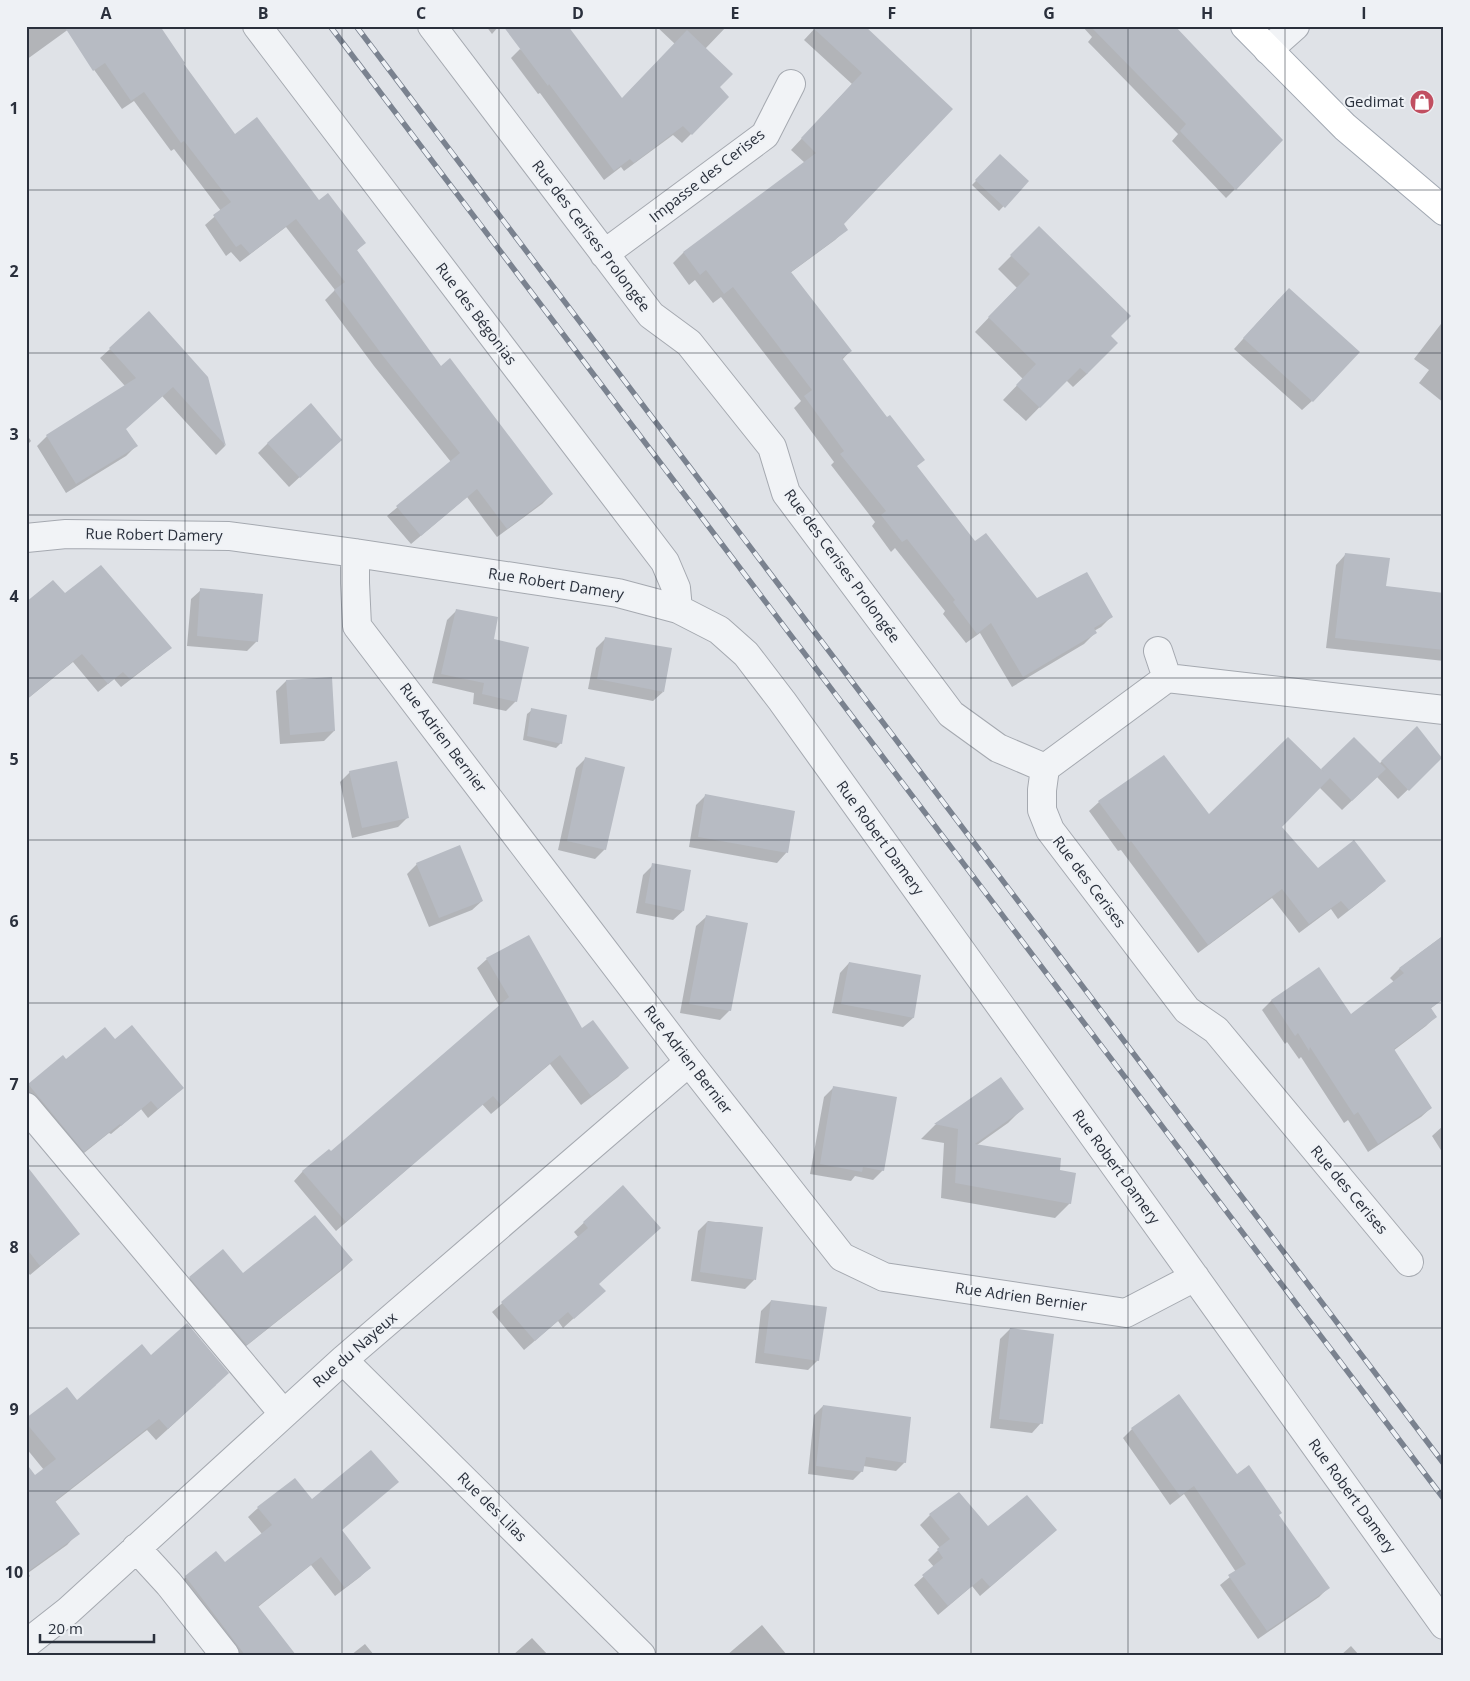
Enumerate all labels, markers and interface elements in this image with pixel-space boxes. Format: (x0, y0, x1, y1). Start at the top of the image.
text: A (100, 2, 112, 24)
text: B (258, 2, 268, 24)
text: C (416, 2, 426, 24)
text: D (572, 2, 584, 24)
text: E (731, 2, 740, 24)
text: F (888, 2, 896, 24)
text: G (1043, 2, 1055, 24)
text: H (1201, 2, 1213, 24)
text: I (1361, 2, 1367, 24)
shop icon: Gedimat (1409, 89, 1435, 115)
place label: Gedimat (1344, 91, 1404, 111)
text: 1 (9, 97, 19, 119)
street label: Impasse des Cerises (645, 124, 768, 227)
street label: Rue des Cerises Prolongée (528, 156, 655, 315)
street label: Rue des Bégonias (432, 258, 522, 369)
text: 2 (9, 260, 19, 282)
text: 3 (9, 423, 19, 445)
street label: Rue des Cerises Prolongée (780, 485, 905, 646)
street label: Rue Robert Damery (85, 523, 223, 545)
street label: Rue Robert Damery (487, 562, 626, 604)
text: 4 (9, 585, 19, 607)
street label: Rue Adrien Bernier (396, 678, 492, 796)
text: 5 (9, 748, 19, 770)
street label: Rue Robert Damery (832, 776, 930, 899)
street label: Rue des Cerises (1049, 831, 1131, 931)
text: 6 (9, 910, 19, 932)
street label: Rue Adrien Bernier (640, 1001, 738, 1118)
text: 7 (9, 1073, 19, 1095)
street label: Rue Robert Damery (1068, 1105, 1166, 1228)
street label: Rue des Cerises (1307, 1141, 1393, 1238)
text: 8 (9, 1236, 19, 1258)
street label: Rue Adrien Bernier (954, 1277, 1088, 1315)
street label: Rue du Nayeux (308, 1307, 401, 1391)
text: 9 (9, 1398, 19, 1420)
street label: Rue Robert Damery (1304, 1434, 1402, 1557)
street label: Rue des Lilas (454, 1467, 532, 1545)
text: 10 (5, 1561, 23, 1583)
scale bar (40, 1611, 154, 1643)
text: 20 m (48, 1618, 83, 1638)

